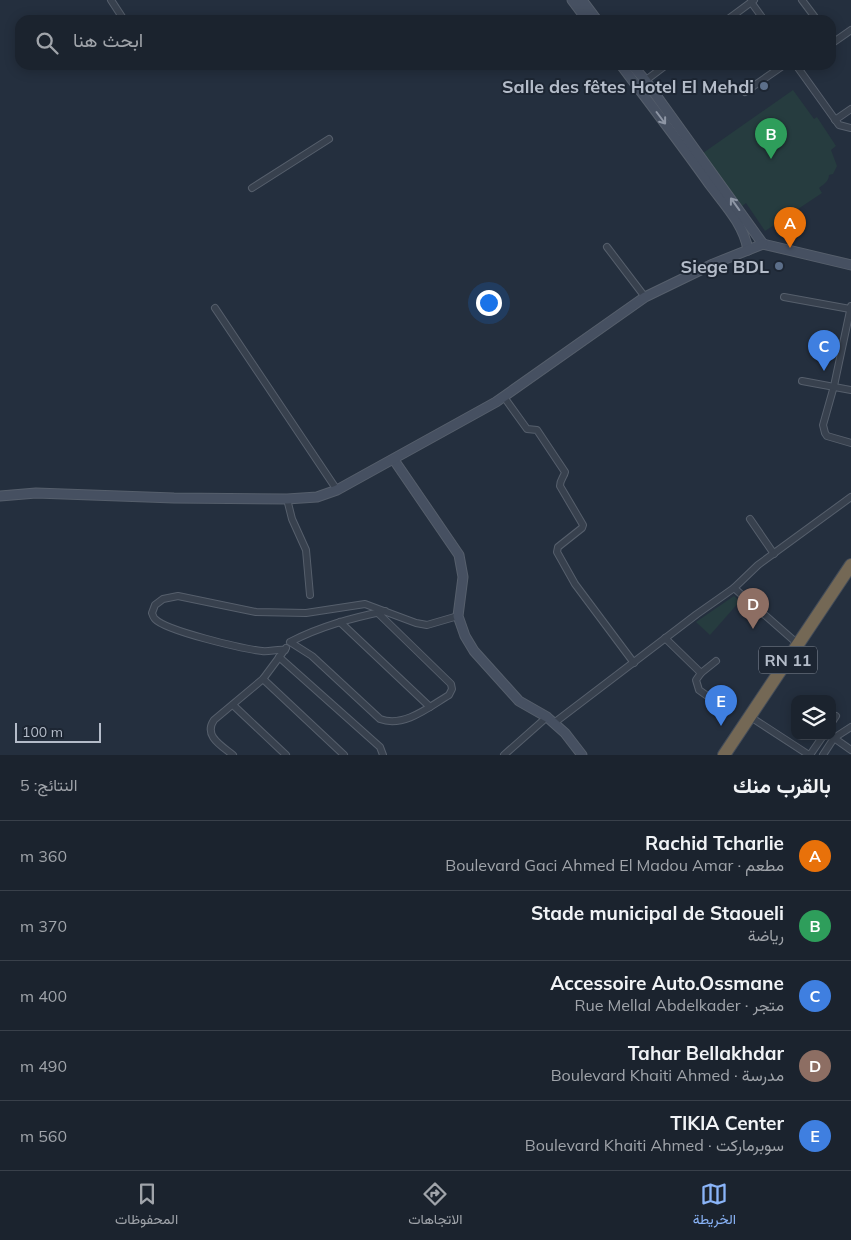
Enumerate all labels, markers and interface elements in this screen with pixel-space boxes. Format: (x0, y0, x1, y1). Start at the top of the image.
search box (15, 15, 836, 70)
text: ابحث هنا (73, 28, 143, 52)
icon: search (33, 29, 61, 57)
place label: Salle des fêtes Hotel El Mehdi (502, 75, 754, 98)
marker: Salle des fêtes Hotel El Mehdi (758, 80, 770, 92)
one-way arrow (656, 111, 666, 125)
pin: B (755, 118, 787, 159)
one-way arrow (730, 198, 740, 212)
pin: A (774, 207, 806, 248)
place label: Siege BDL (681, 255, 769, 278)
marker: Siege BDL (773, 260, 785, 272)
your location (476, 290, 502, 316)
pin: C (808, 330, 840, 371)
pin: D (737, 588, 769, 629)
road number: RN 11 (759, 646, 817, 674)
pin: E (705, 685, 737, 726)
map controls (791, 695, 836, 740)
button: layers (791, 695, 836, 740)
scale bar (15, 720, 101, 743)
text: 100 m (22, 723, 63, 741)
text: بالقرب منك (733, 772, 831, 798)
text: النتائج: 5 (20, 775, 77, 795)
text: Rachid Tcharlie (645, 831, 784, 855)
text: 360 m (20, 846, 67, 866)
text: A (809, 846, 821, 866)
text: مطعم · Boulevard Gaci Ahmed El Madou Amar (445, 855, 784, 875)
text: Stade municipal de Staoueli (531, 901, 784, 925)
text: 370 m (20, 916, 67, 936)
text: B (809, 916, 821, 936)
text: رياضة (748, 925, 784, 945)
text: Accessoire Auto.Ossmane (550, 971, 784, 995)
text: 400 m (20, 986, 67, 1006)
text: C (810, 986, 820, 1006)
text: متجر · Rue Mellal Abdelkader (574, 995, 784, 1015)
text: Tahar Bellakhdar (628, 1041, 784, 1065)
text: 490 m (20, 1056, 67, 1076)
text: D (809, 1056, 821, 1076)
text: مدرسة · Boulevard Khaiti Ahmed (551, 1065, 784, 1085)
text: TIKIA Center (670, 1111, 784, 1135)
text: 560 m (20, 1126, 67, 1146)
text: E (810, 1126, 820, 1146)
text: سوبرماركت · Boulevard Khaiti Ahmed (525, 1135, 784, 1155)
tab: المحفوظات (115, 1180, 178, 1232)
tab: الاتجاهات (408, 1180, 463, 1232)
tab: الخريطة (693, 1180, 736, 1232)

